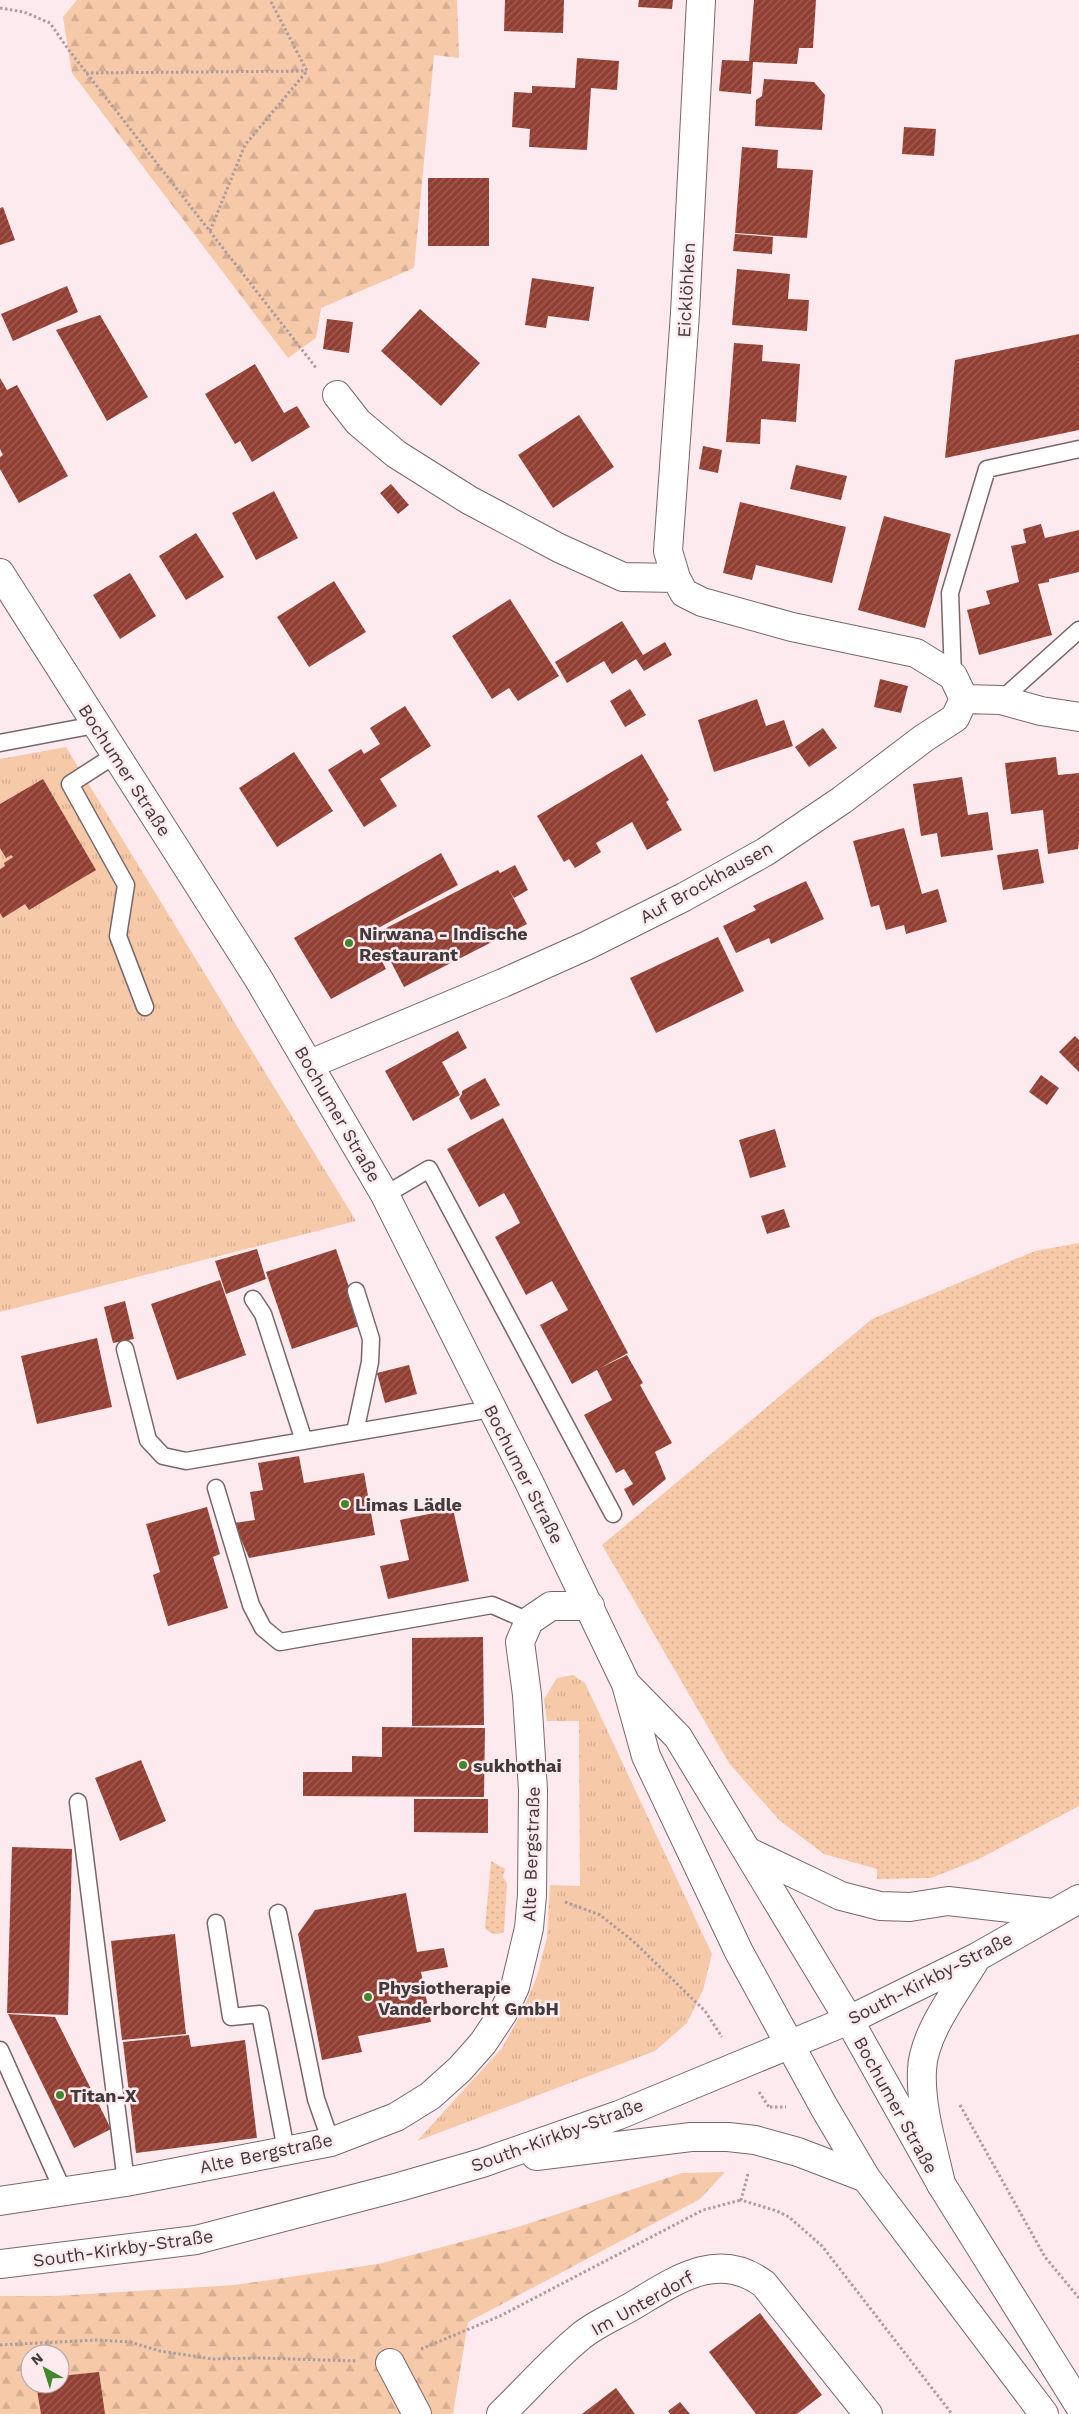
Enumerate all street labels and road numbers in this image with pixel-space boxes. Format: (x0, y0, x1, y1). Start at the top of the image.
street label: Eicklöhken (673, 242, 699, 338)
street label: Bochumer Straße (74, 700, 176, 840)
street label: Auf Brockhausen (636, 837, 776, 927)
street label: Bochumer Straße (291, 1042, 385, 1186)
street label: Bochumer Straße (480, 1401, 568, 1547)
street label: Alte Bergstraße (518, 1786, 544, 1922)
street label: South-Kirkby-Straße (844, 1927, 1016, 2029)
street label: Bochumer Straße (850, 2033, 942, 2177)
street label: South-Kirkby-Straße (468, 2094, 646, 2176)
street label: Alte Bergstraße (198, 2129, 334, 2177)
street label: South-Kirkby-Straße (31, 2225, 215, 2271)
street label: Im Unterdorf (587, 2266, 697, 2340)

